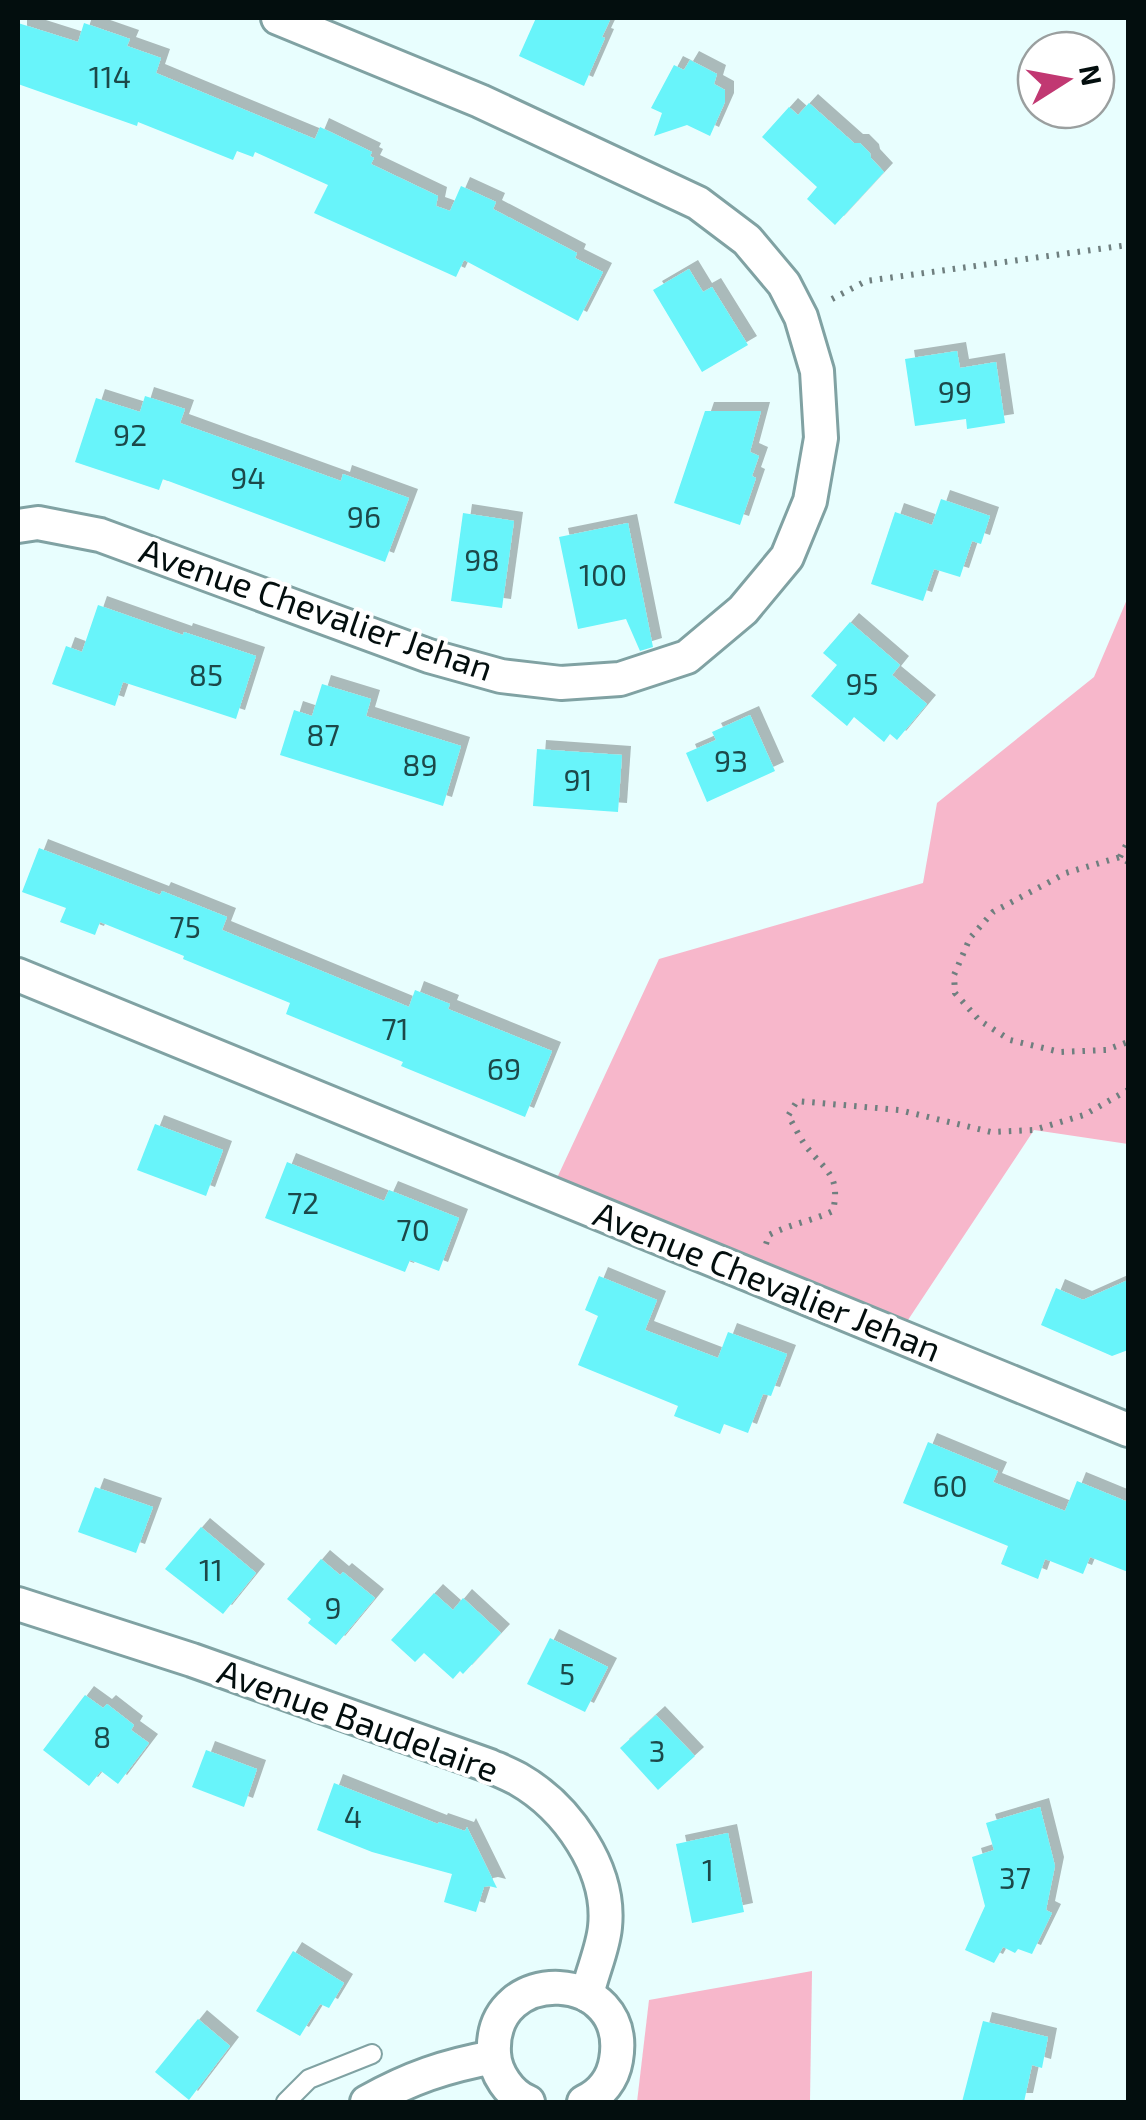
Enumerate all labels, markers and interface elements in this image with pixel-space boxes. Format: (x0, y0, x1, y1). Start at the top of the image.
north arrow (1016, 30, 1116, 130)
house number: 114 (89, 58, 131, 94)
text: N (1073, 62, 1110, 88)
house number: 99 (938, 373, 972, 409)
house number: 92 (113, 416, 147, 452)
house number: 94 (230, 459, 266, 495)
house number: 96 (347, 498, 381, 534)
street label: Avenue Chevalier Jehan (135, 528, 499, 688)
house number: 98 (464, 541, 500, 577)
house number: 100 (579, 556, 627, 592)
house number: 85 (189, 656, 223, 692)
house number: 95 (845, 665, 879, 701)
house number: 87 (306, 716, 340, 752)
house number: 93 (714, 742, 748, 778)
house number: 89 (402, 746, 438, 782)
house number: 91 (563, 761, 593, 797)
house number: 75 (169, 908, 201, 944)
house number: 71 (381, 1010, 409, 1046)
house number: 69 (487, 1050, 521, 1086)
house number: 72 (287, 1184, 319, 1220)
street label: Avenue Chevalier Jehan (588, 1191, 947, 1369)
house number: 70 (396, 1211, 430, 1247)
house number: 60 (932, 1467, 968, 1503)
house number: 11 (199, 1551, 223, 1587)
house number: 9 (324, 1589, 342, 1625)
street label: Avenue Baudelaire (213, 1649, 505, 1789)
house number: 5 (559, 1655, 575, 1691)
house number: 8 (93, 1718, 111, 1754)
house number: 3 (649, 1732, 665, 1768)
house number: 4 (344, 1798, 362, 1834)
house number: 1 (702, 1851, 714, 1887)
house number: 37 (999, 1859, 1031, 1895)

